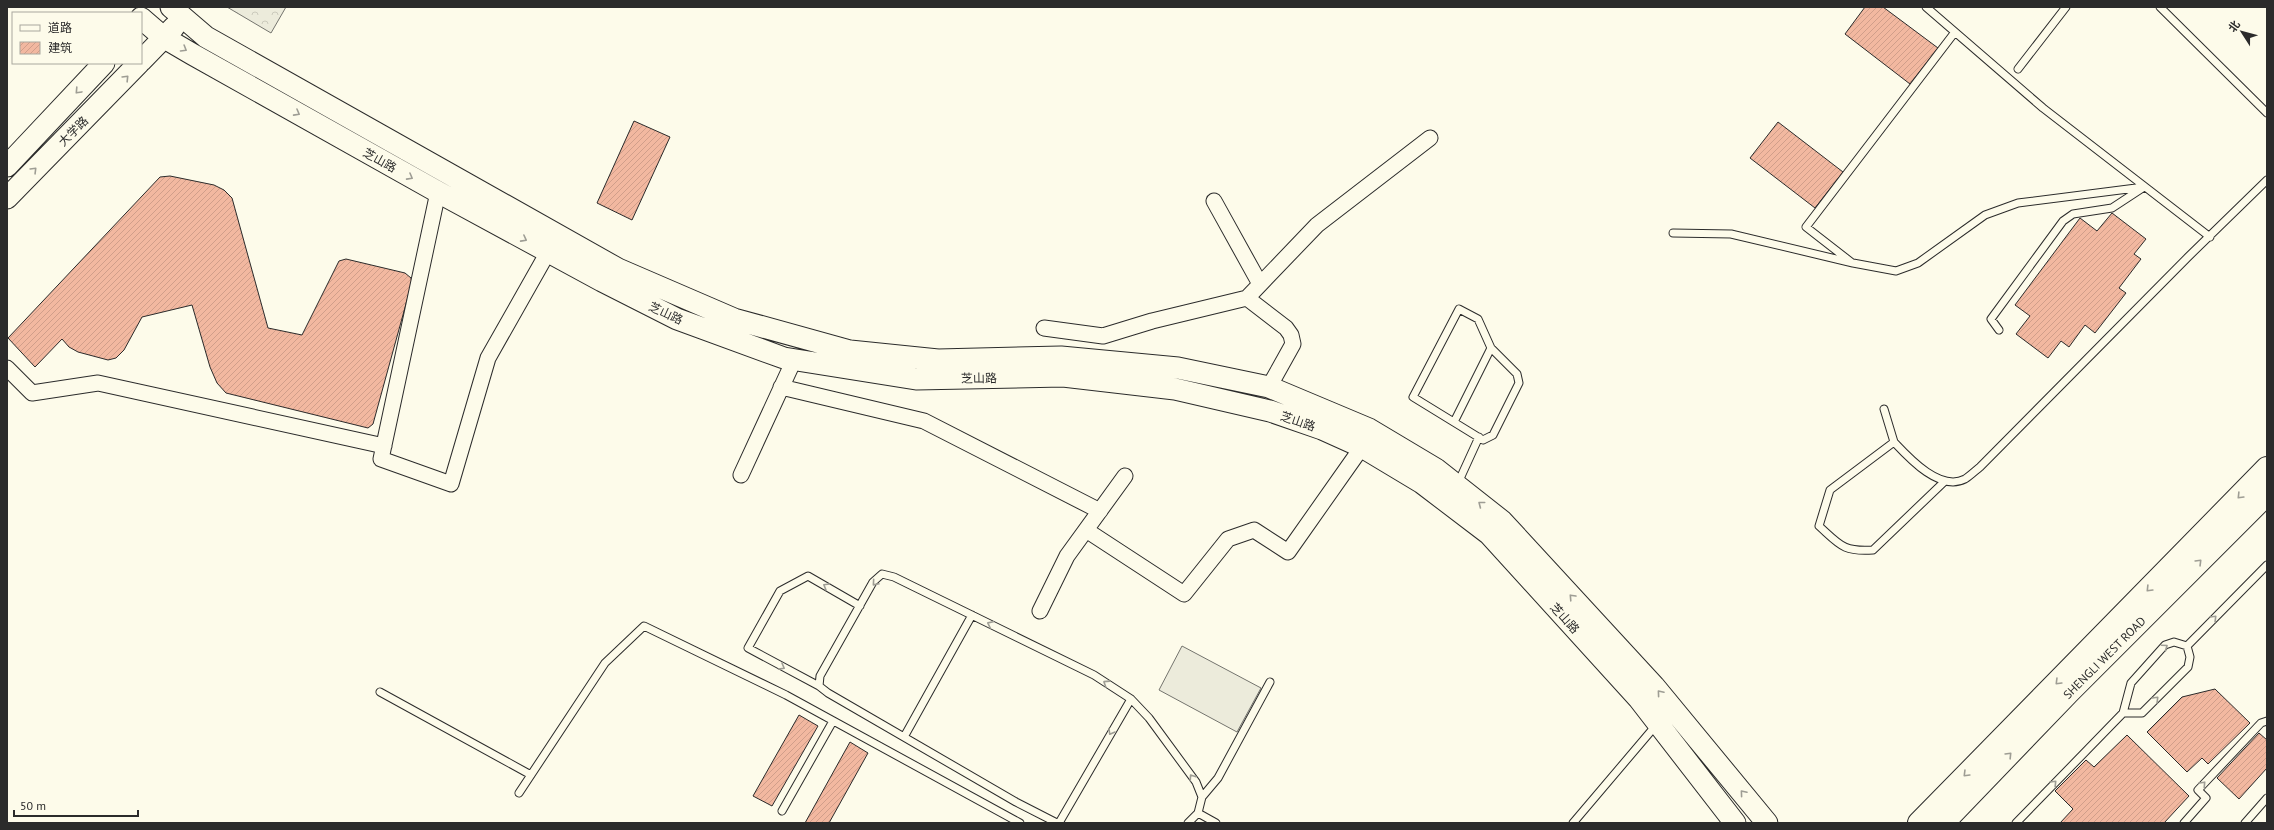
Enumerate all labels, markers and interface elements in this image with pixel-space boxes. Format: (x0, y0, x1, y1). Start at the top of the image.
legend (12, 12, 142, 64)
north arrow (2222, 12, 2262, 52)
text: 北 (2225, 18, 2243, 35)
text: 道路 (48, 20, 72, 35)
text: 建筑 (48, 40, 72, 55)
one-way arrow (180, 44, 187, 52)
one-way arrow (121, 75, 128, 83)
one-way arrow (75, 86, 82, 94)
one-way arrow (293, 108, 300, 116)
street label: 大学路 (55, 113, 91, 149)
street label: 芝山路 (361, 145, 399, 175)
one-way arrow (29, 167, 37, 175)
one-way arrow (406, 172, 413, 179)
one-way arrow (520, 234, 527, 242)
street label: 芝山路 (647, 299, 685, 327)
street label: 芝山路 (961, 370, 997, 386)
street label: 芝山路 (1279, 408, 1317, 434)
one-way arrow (2237, 491, 2245, 499)
one-way arrow (1479, 502, 1486, 509)
one-way arrow (2194, 560, 2202, 567)
one-way arrow (872, 578, 879, 585)
one-way arrow (823, 584, 830, 591)
one-way arrow (2146, 584, 2154, 592)
one-way arrow (1569, 594, 1577, 602)
street label: 芝山路 (1547, 600, 1583, 636)
street label: SHENGLI WEST ROAD (2059, 613, 2148, 702)
one-way arrow (2210, 615, 2217, 623)
one-way arrow (986, 621, 994, 629)
one-way arrow (2161, 645, 2168, 652)
one-way arrow (778, 662, 785, 670)
one-way arrow (2055, 677, 2063, 685)
one-way arrow (1103, 680, 1110, 687)
one-way arrow (1657, 690, 1664, 697)
one-way arrow (2151, 696, 2159, 704)
one-way arrow (1109, 728, 1116, 736)
one-way arrow (2004, 752, 2012, 760)
one-way arrow (1964, 769, 1971, 777)
one-way arrow (1190, 775, 1197, 782)
one-way arrow (2049, 781, 2056, 788)
one-way arrow (2198, 782, 2205, 789)
one-way arrow (1740, 790, 1747, 798)
scale bar (14, 792, 138, 818)
text: 50 m (20, 798, 46, 813)

